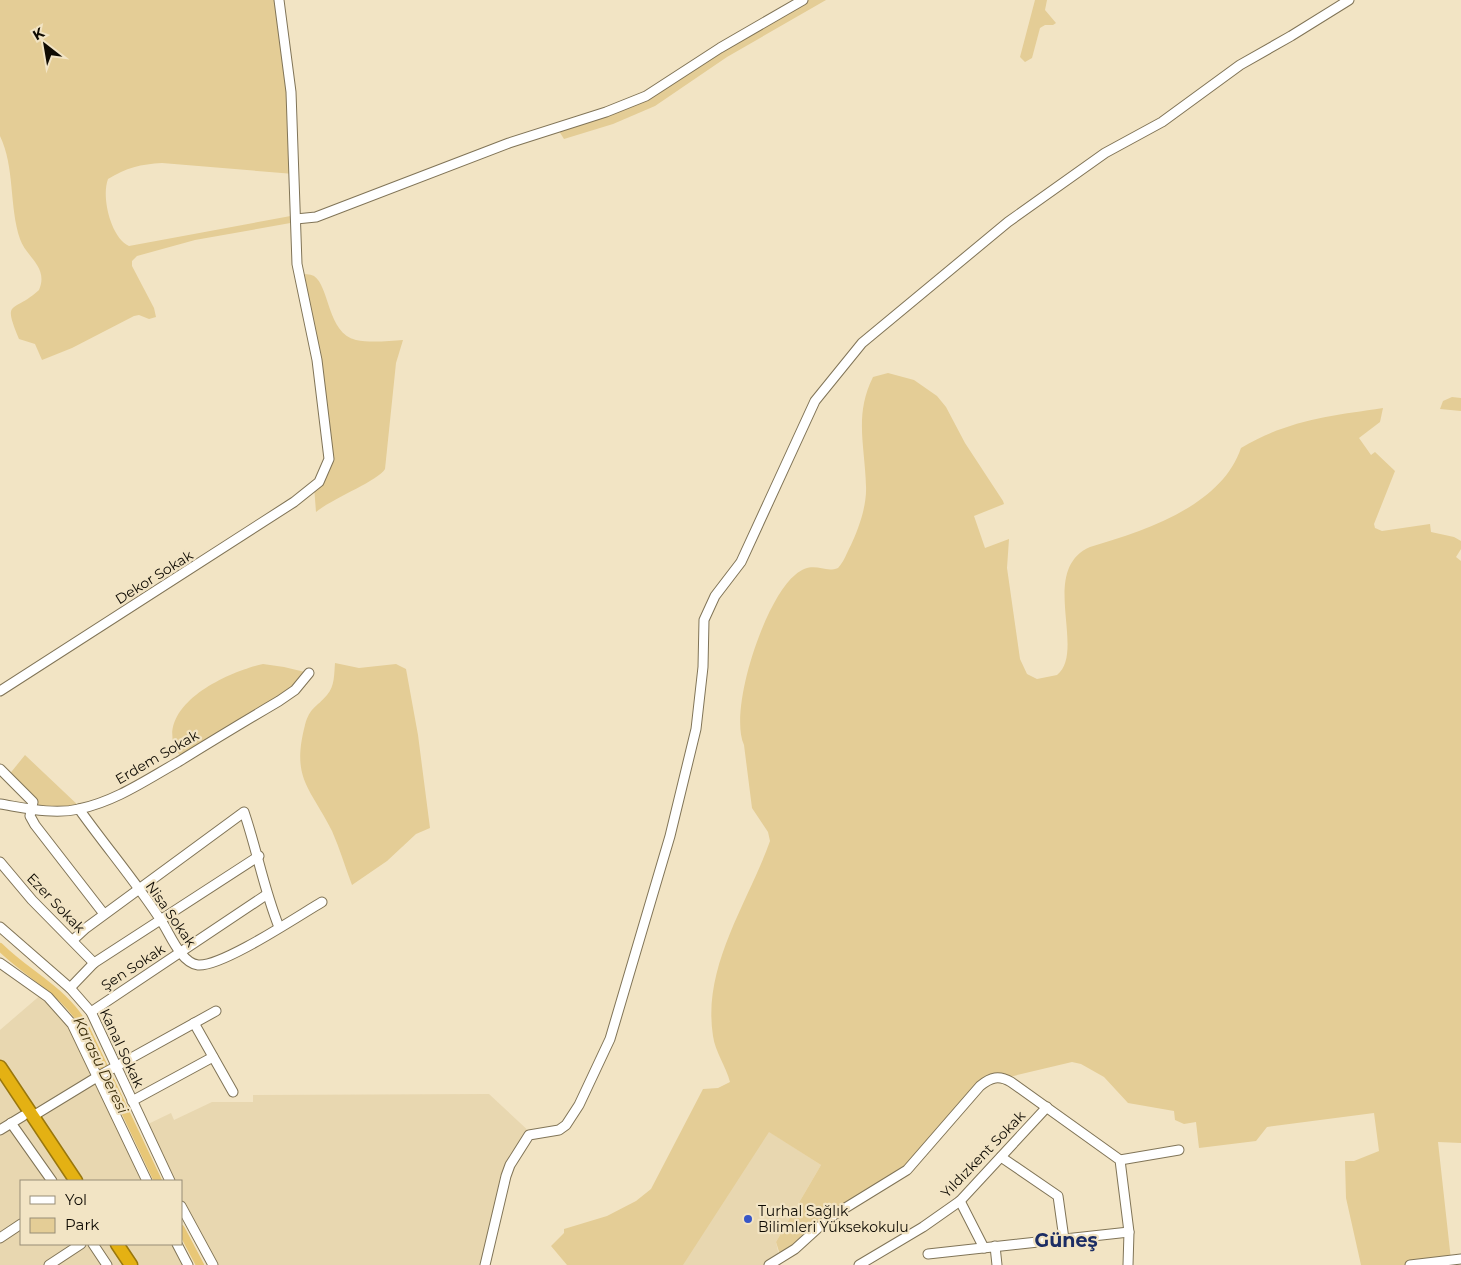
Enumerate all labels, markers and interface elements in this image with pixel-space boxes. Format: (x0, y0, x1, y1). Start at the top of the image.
north arrow (20, 20, 70, 70)
text: K (29, 23, 48, 44)
street label: Dekor Sokak (112, 546, 197, 608)
street label: Erdem Sokak (112, 726, 203, 788)
street label: Ezer Sokak (23, 869, 89, 937)
street label: Nisa Sokak (142, 878, 201, 951)
street label: Şen Sokak (98, 939, 169, 994)
street label: Kanal Sokak (96, 1005, 148, 1091)
water label: Karasu Deresi (69, 1013, 133, 1117)
street label: Yıldızkent Sokak (937, 1106, 1029, 1201)
legend (20, 1180, 182, 1245)
text: Yol (65, 1190, 87, 1209)
place label: Turhal Sağlık Bilimleri Yüksekokulu (758, 1202, 909, 1236)
marker: Turhal Sağlık Bilimleri Yüksekokulu (742, 1213, 754, 1225)
text: Park (65, 1215, 99, 1234)
district label: Güneş (1035, 1229, 1098, 1252)

